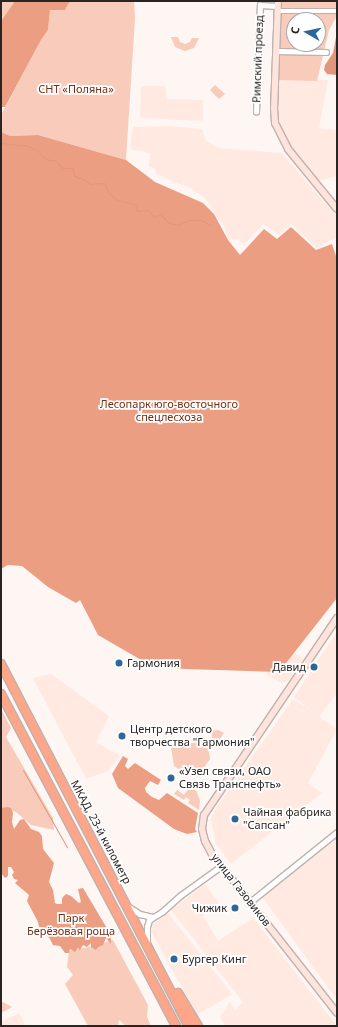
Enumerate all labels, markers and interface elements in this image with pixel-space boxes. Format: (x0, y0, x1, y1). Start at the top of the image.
north arrow (286, 12, 326, 52)
street label: Римский проезд (250, 15, 266, 103)
text: С (287, 26, 303, 35)
park label: СНТ «Поляна» (38, 82, 114, 96)
park label: Лесопарк юго-восточного спецлесхоза (100, 398, 238, 424)
place label: Гармония (127, 656, 180, 670)
marker: Гармония (114, 658, 124, 668)
place label: Давид (272, 660, 306, 674)
marker: Давид (309, 662, 319, 672)
place label: Центр детского творчества "Гармония" (130, 723, 255, 749)
marker: Центр детского творчества "Гармония" (117, 731, 127, 741)
place label: «Узел связи, ОАО Связь Транснефть» (179, 765, 281, 791)
marker: «Узел связи, ОАО Связь Транснефть» (166, 773, 176, 783)
street label: МКАД, 23-й километр (68, 778, 134, 886)
place label: Чайная фабрика "Сапсан" (243, 806, 331, 832)
marker: Чайная фабрика "Сапсан" (230, 814, 240, 824)
street label: улица Газовиков (209, 851, 273, 929)
place label: Чижик (192, 901, 227, 915)
marker: Чижик (230, 903, 240, 913)
park label: Парк Берёзовая роща (27, 912, 115, 938)
place label: Бургер Кинг (182, 952, 247, 966)
marker: Бургер Кинг (169, 954, 179, 964)

